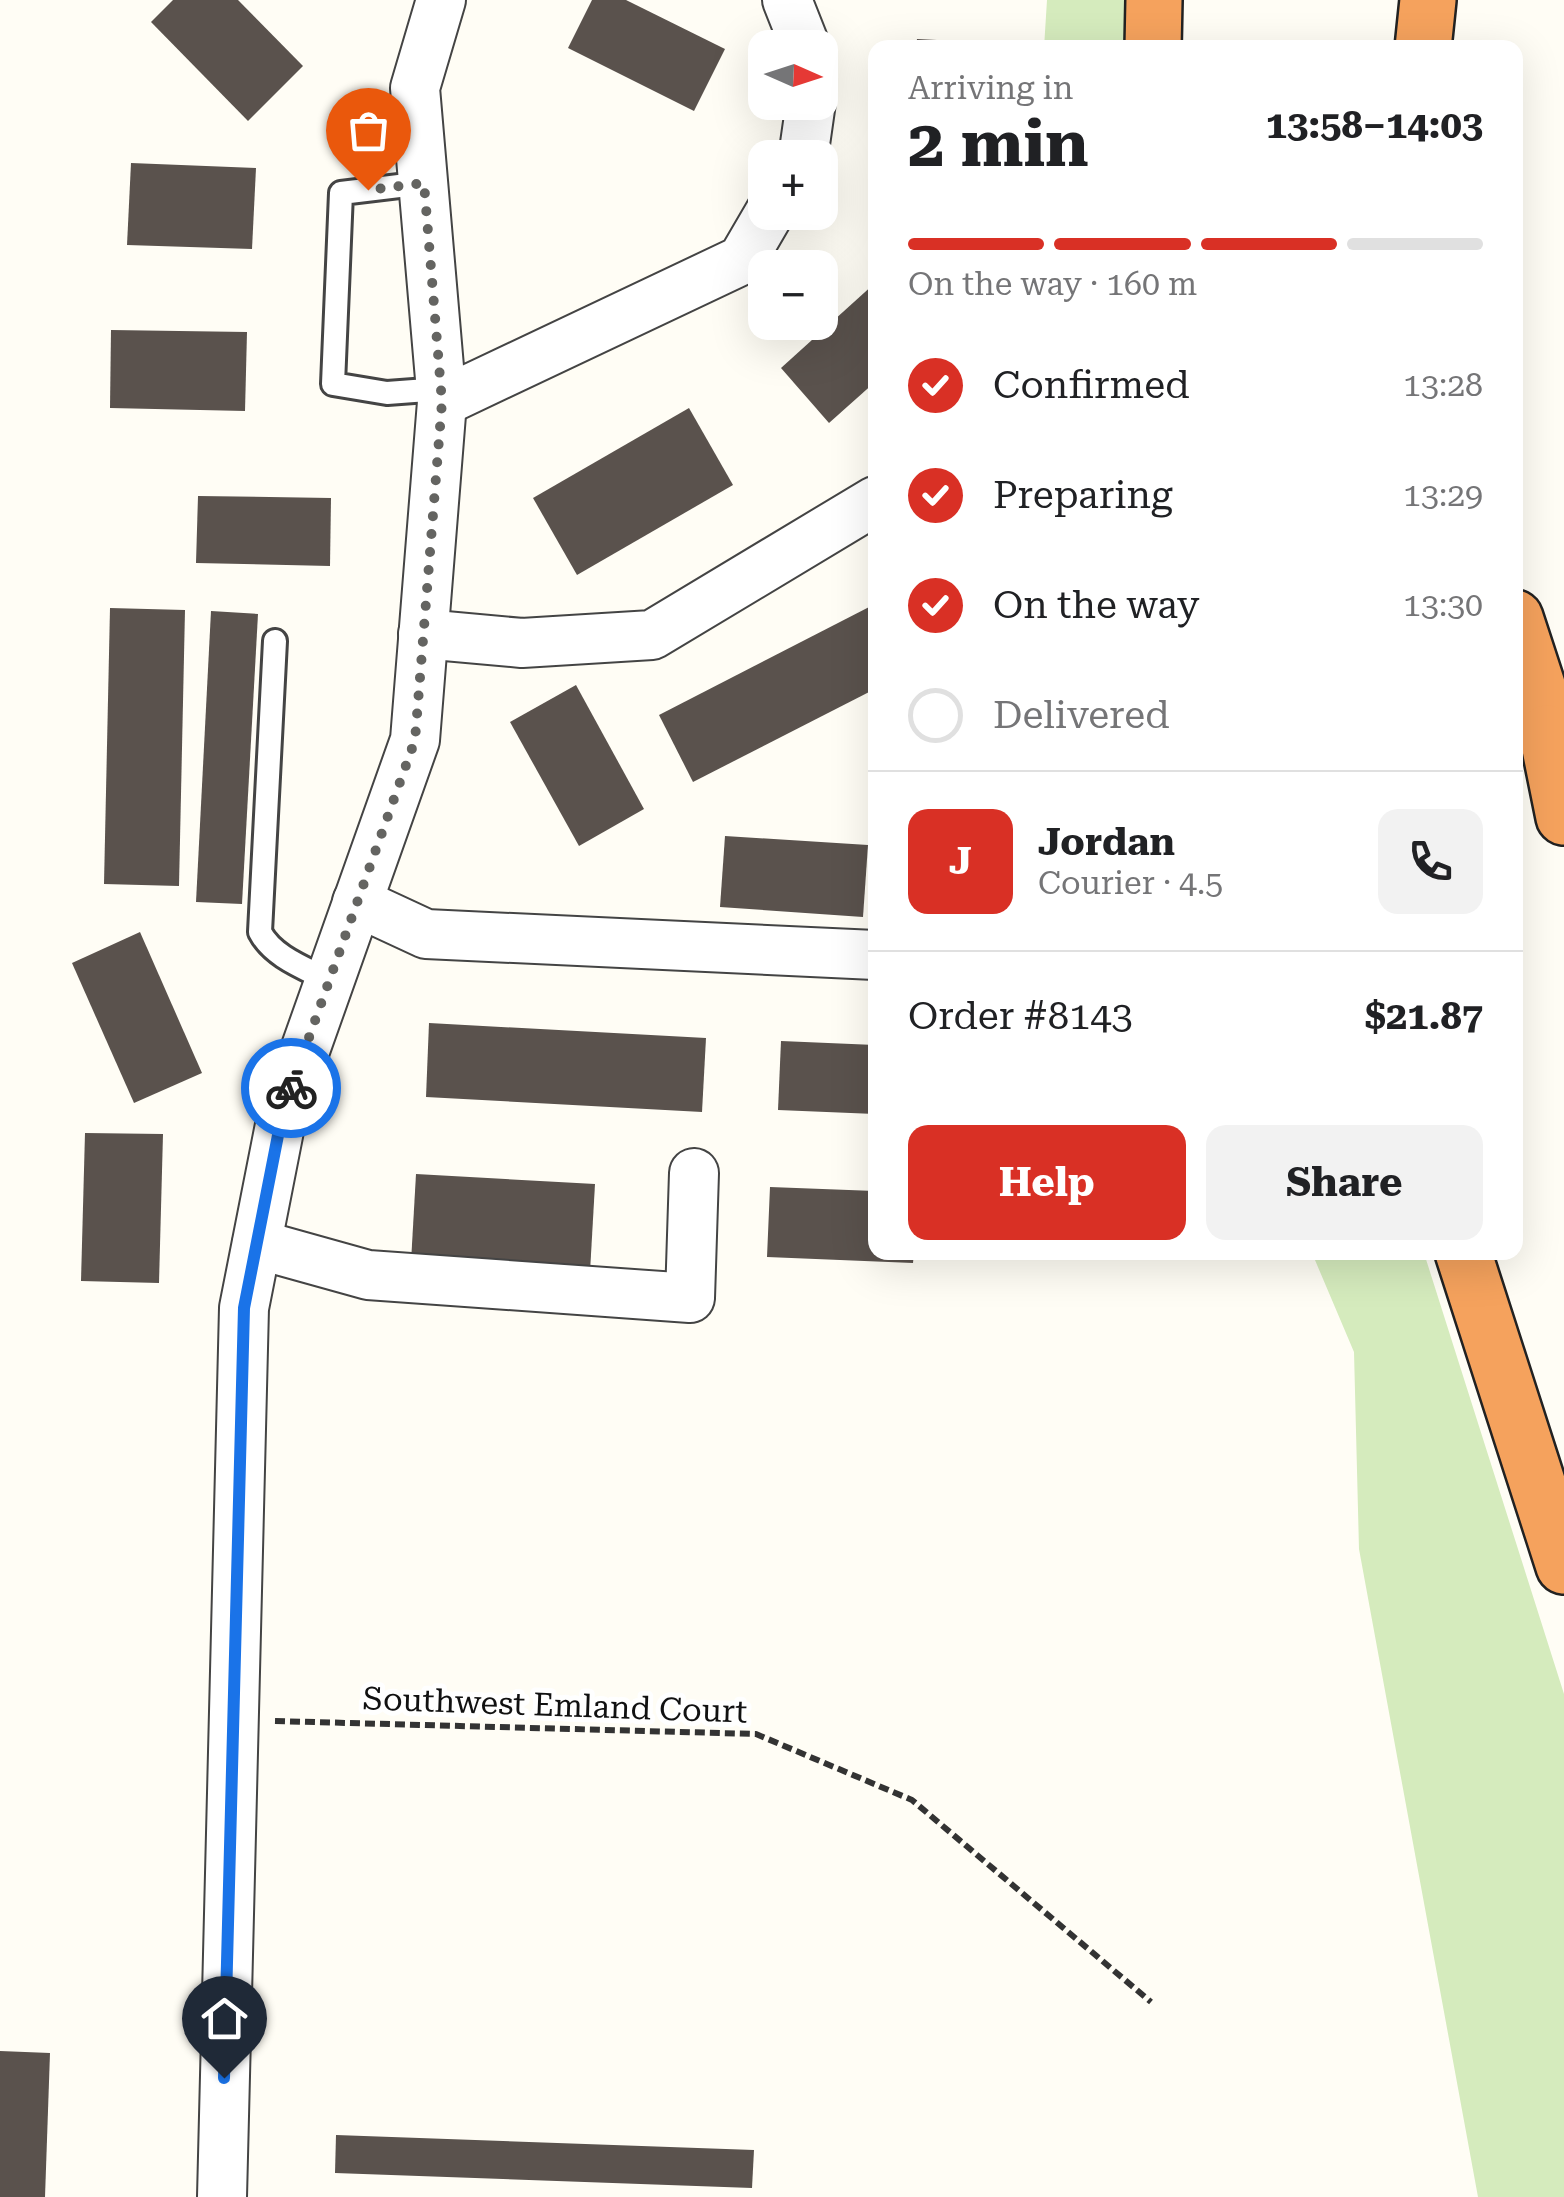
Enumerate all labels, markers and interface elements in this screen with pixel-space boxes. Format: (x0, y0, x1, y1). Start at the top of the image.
north arrow (748, 30, 838, 120)
map controls (748, 30, 838, 340)
text: Arriving in (908, 69, 1073, 107)
pin (326, 88, 411, 191)
icon: bag (341, 103, 396, 158)
text: 13:58–14:03 (1266, 103, 1483, 147)
text: 2 min (908, 106, 1089, 182)
button: + (748, 140, 838, 230)
button: − (748, 250, 838, 340)
text: On the way · 160 m (908, 265, 1197, 303)
icon: check (908, 358, 963, 413)
text: Confirmed (993, 363, 1190, 407)
text: 13:28 (1403, 366, 1483, 404)
icon: check (908, 468, 963, 523)
text: Preparing (993, 473, 1173, 517)
text: 13:29 (1403, 476, 1483, 514)
icon: check (908, 578, 963, 633)
text: On the way (993, 583, 1199, 627)
text: 13:30 (1403, 586, 1483, 624)
text: Delivered (993, 693, 1170, 737)
button: phone (1378, 809, 1483, 914)
text: Jordan (1038, 820, 1175, 864)
text: J (949, 839, 972, 883)
text: Courier · 4.5 (1038, 864, 1223, 902)
text: Order #8143 (908, 994, 1133, 1038)
text: $21.87 (1365, 994, 1483, 1038)
courier (241, 1038, 341, 1138)
icon: bike (264, 1061, 319, 1116)
button: Help (908, 1125, 1186, 1240)
button: Share (1206, 1125, 1483, 1240)
street label: Southwest Emland Court (362, 1679, 748, 1731)
pin (182, 1976, 267, 2079)
icon: home (197, 1991, 252, 2046)

